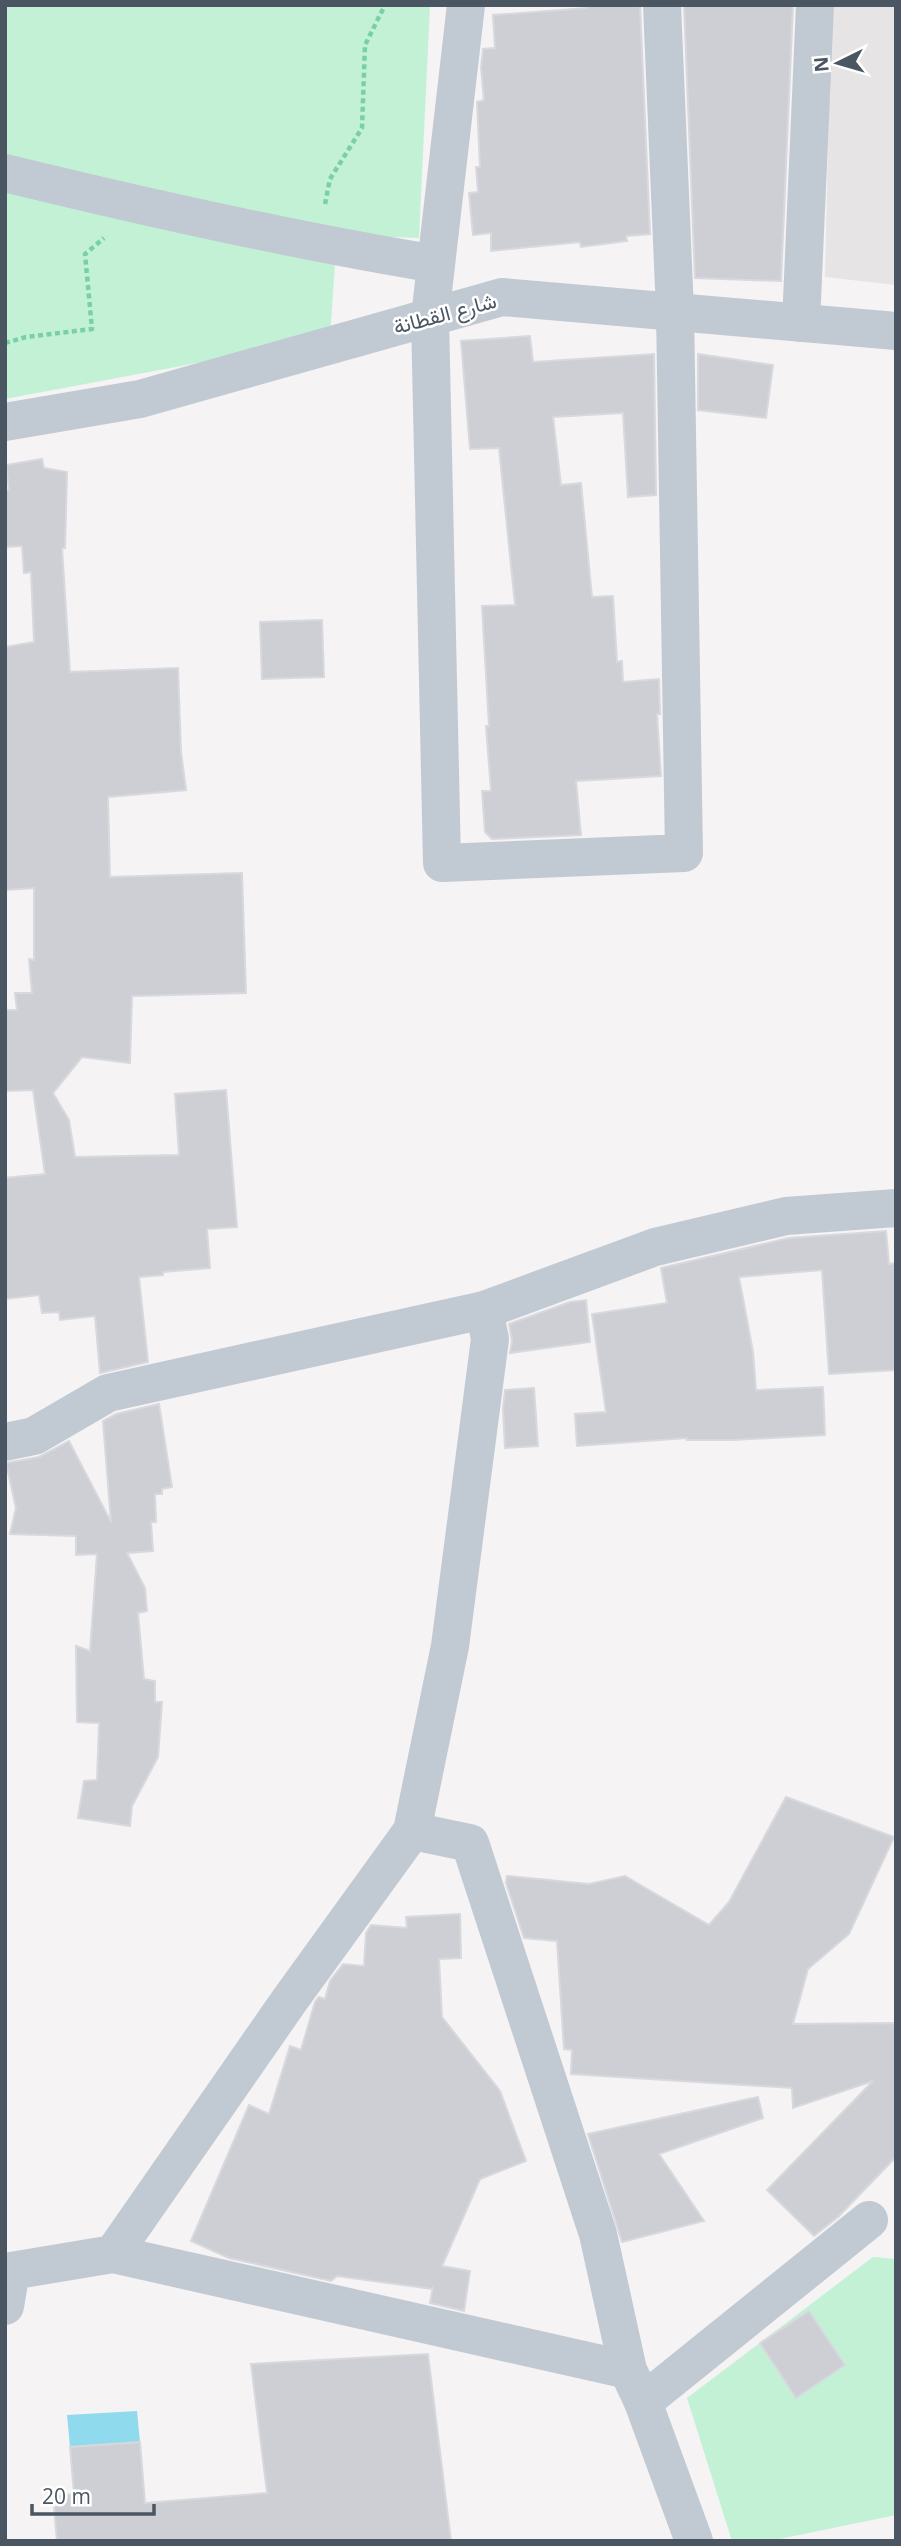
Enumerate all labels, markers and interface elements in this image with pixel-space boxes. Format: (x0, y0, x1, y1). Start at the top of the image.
north arrow (803, 28, 873, 98)
text: N (807, 56, 835, 73)
street label: شارع القطانة (390, 286, 500, 341)
scale bar (32, 2472, 154, 2516)
text: 20 m (42, 2482, 91, 2510)

